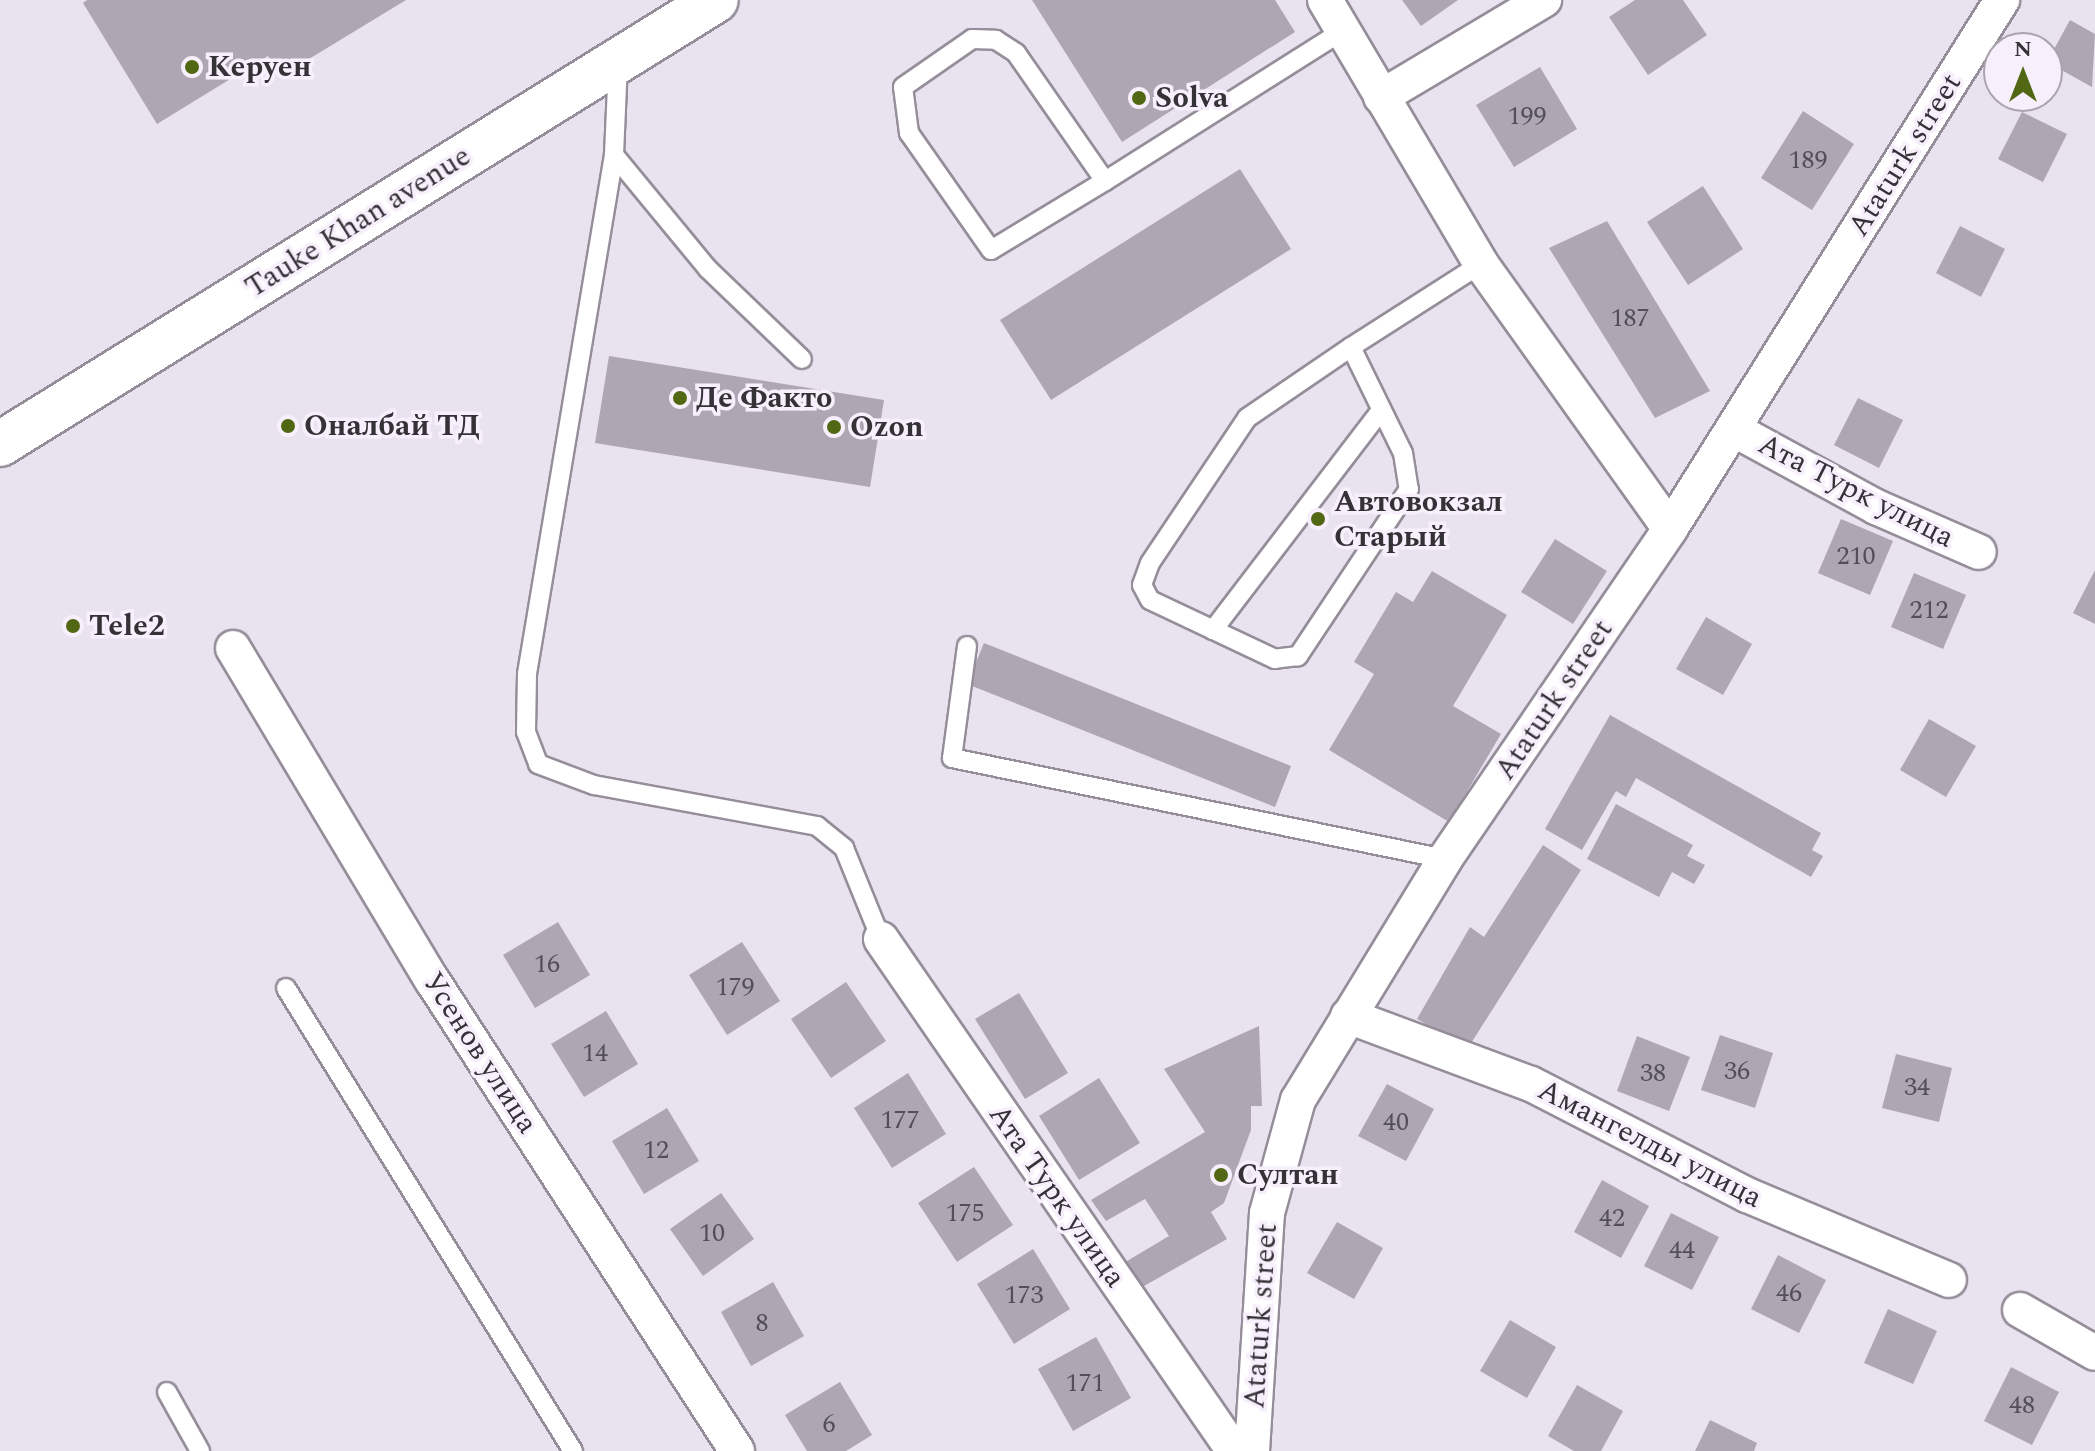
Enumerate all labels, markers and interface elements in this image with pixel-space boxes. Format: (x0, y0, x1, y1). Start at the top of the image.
north arrow (1983, 32, 2063, 112)
text: N (2014, 33, 2032, 66)
place label: Керуен (208, 49, 312, 85)
marker: Керуен (183, 58, 201, 76)
street label: Ataturk street (1841, 67, 1969, 243)
place label: Solva (1155, 80, 1228, 116)
marker: Solva (1130, 89, 1148, 107)
house number: 199 (1508, 101, 1546, 133)
street label: Tauke Khan avenue (239, 138, 477, 306)
house number: 189 (1789, 145, 1827, 177)
house number: 187 (1611, 303, 1649, 335)
place label: Де Факто (696, 380, 832, 416)
marker: Де Факто (671, 389, 689, 407)
place label: Оналбай ТД (304, 408, 480, 444)
place label: Ozon (850, 409, 924, 445)
marker: Оналбай ТД (279, 417, 297, 435)
marker: Ozon (825, 418, 843, 436)
street label: Ата Турк улица (1752, 426, 1960, 556)
place label: Автовокзал Старый (1334, 484, 1503, 554)
marker: Автовокзал Старый (1309, 510, 1327, 528)
house number: 210 (1837, 541, 1875, 573)
house number: 212 (1910, 595, 1948, 627)
place label: Tele2 (89, 608, 165, 644)
street label: Ataturk street (1487, 613, 1621, 787)
marker: Tele2 (64, 617, 82, 635)
house number: 16 (534, 949, 560, 981)
street label: Усенов улица (415, 966, 545, 1140)
house number: 179 (716, 972, 754, 1004)
house number: 14 (582, 1038, 608, 1070)
house number: 36 (1724, 1056, 1750, 1088)
house number: 38 (1640, 1058, 1666, 1090)
street label: Амангелды улица (1532, 1072, 1768, 1216)
house number: 34 (1904, 1072, 1930, 1104)
street label: Ата Турк улица (981, 1098, 1133, 1294)
house number: 177 (881, 1105, 919, 1137)
house number: 40 (1383, 1107, 1409, 1139)
house number: 12 (643, 1135, 669, 1167)
place label: Султан (1237, 1157, 1338, 1193)
marker: Султан (1212, 1166, 1230, 1184)
house number: 175 (946, 1198, 984, 1230)
house number: 42 (1599, 1203, 1625, 1235)
house number: 10 (699, 1218, 725, 1250)
street label: Ataturk street (1237, 1222, 1285, 1410)
house number: 44 (1669, 1235, 1695, 1267)
house number: 46 (1776, 1278, 1802, 1310)
house number: 173 (1005, 1280, 1043, 1312)
house number: 8 (756, 1308, 768, 1340)
house number: 171 (1066, 1368, 1104, 1400)
house number: 48 (2009, 1390, 2035, 1422)
house number: 6 (823, 1409, 835, 1441)

